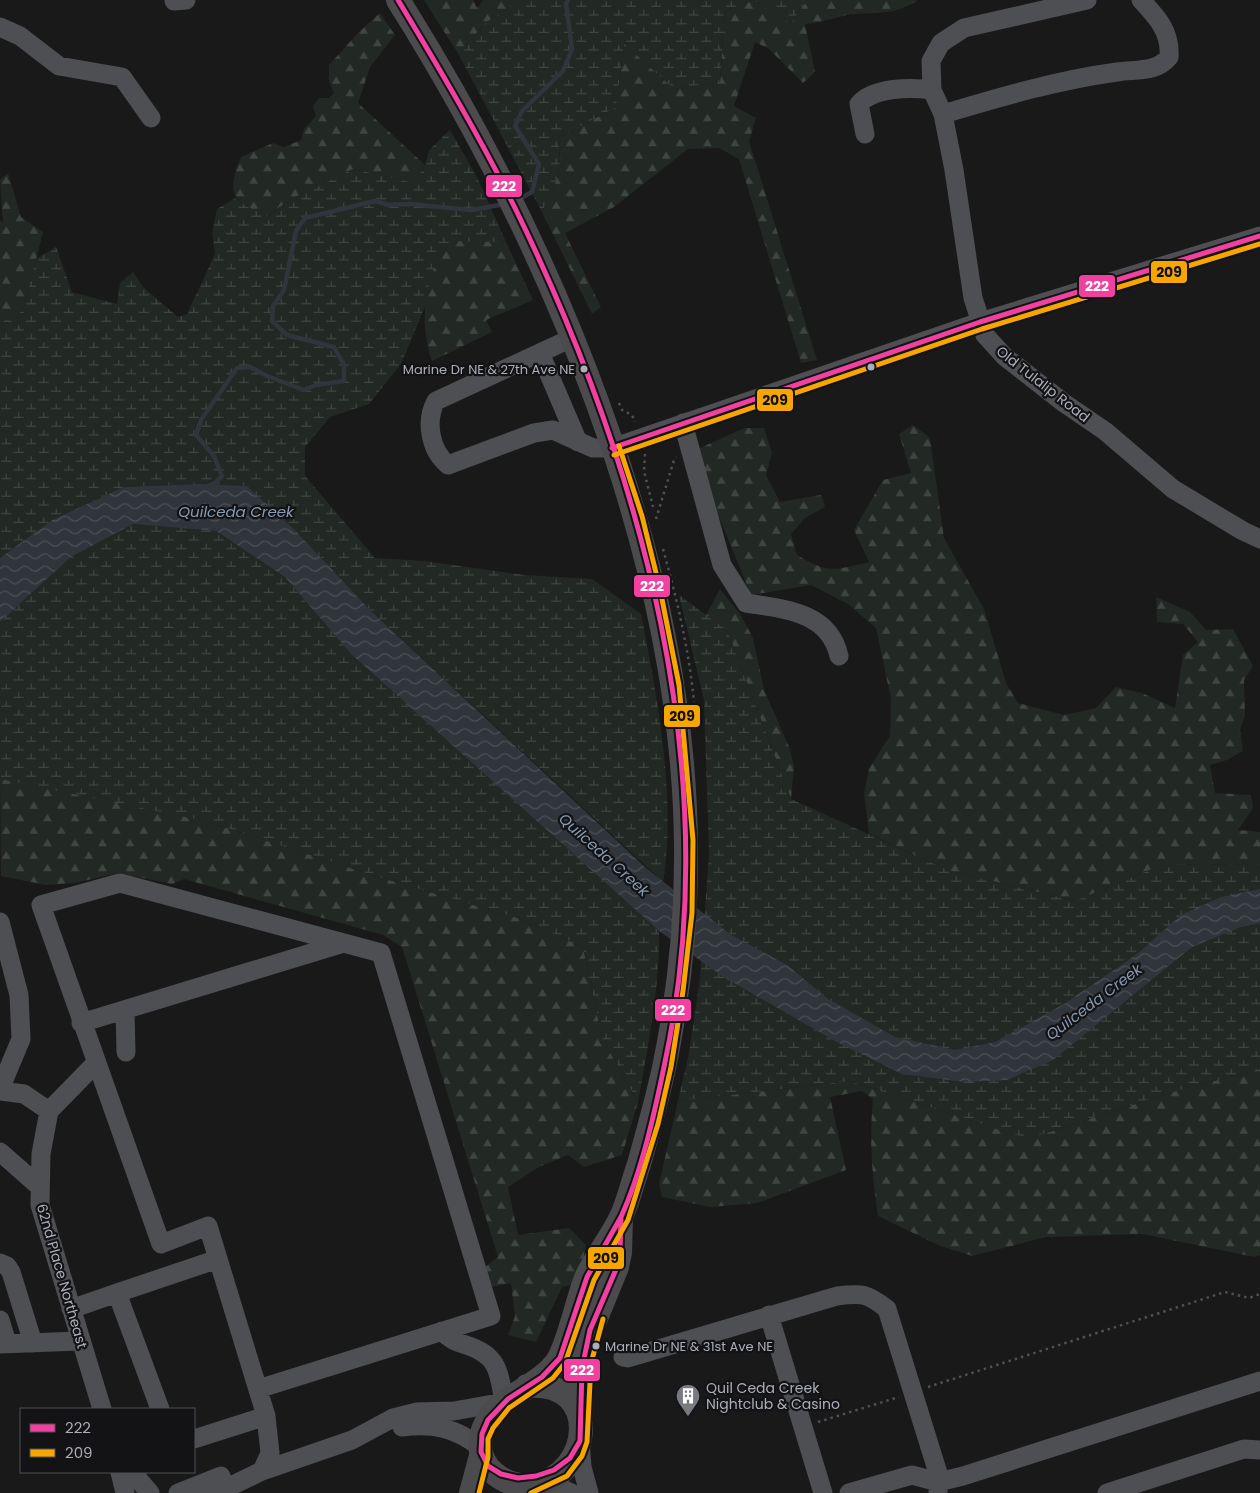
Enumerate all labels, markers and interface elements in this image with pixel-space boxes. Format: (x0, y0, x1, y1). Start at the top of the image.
line badge: 222 (485, 174, 523, 198)
text: 222 (492, 176, 516, 196)
line badge: 209 (1150, 260, 1188, 284)
text: 209 (1156, 262, 1182, 282)
line badge: 222 (1078, 274, 1116, 298)
text: 222 (1085, 276, 1109, 296)
street label: Old Tulalip Road (992, 341, 1094, 427)
place label: Marine Dr NE & 27th Ave NE (403, 360, 575, 379)
unlabelled marker (866, 362, 876, 372)
marker: Marine Dr NE & 27th Ave NE (579, 364, 589, 374)
line badge: 209 (756, 388, 794, 412)
text: 209 (762, 390, 788, 410)
water label: Quilceda Creek (178, 501, 295, 522)
line badge: 222 (633, 574, 671, 598)
text: 222 (640, 576, 664, 596)
line badge: 209 (663, 704, 701, 728)
text: 209 (669, 706, 695, 726)
water label: Quilceda Creek (554, 808, 655, 902)
water label: Quilceda Creek (1041, 958, 1147, 1045)
line badge: 222 (654, 998, 692, 1022)
text: 222 (661, 1000, 685, 1020)
street label: 62nd Place Northeast (32, 1201, 92, 1351)
line badge: 209 (587, 1246, 625, 1270)
text: 209 (593, 1248, 619, 1268)
place label: Marine Dr NE & 31st Ave NE (605, 1337, 773, 1356)
marker: Marine Dr NE & 31st Ave NE (591, 1341, 601, 1351)
line badge: 222 (563, 1358, 601, 1382)
text: 222 (570, 1360, 594, 1380)
place label: Quil Ceda Creek Nightclub & Casino (706, 1378, 840, 1414)
building icon: Quil Ceda Creek Nightclub & Casino (675, 1383, 701, 1417)
legend (20, 1408, 195, 1473)
text: 222 (65, 1417, 91, 1438)
text: 209 (65, 1442, 93, 1463)

